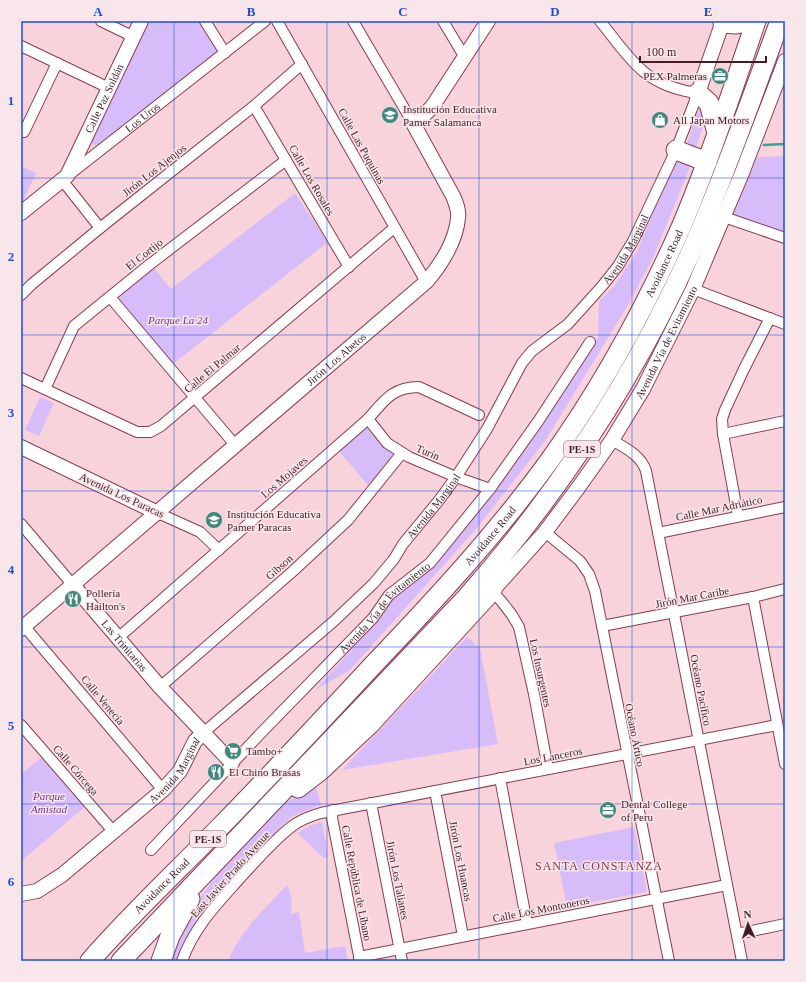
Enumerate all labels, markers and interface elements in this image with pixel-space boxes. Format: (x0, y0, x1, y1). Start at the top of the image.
text: A (93, 4, 103, 19)
text: B (247, 4, 256, 19)
text: C (398, 4, 408, 19)
text: D (550, 4, 560, 19)
text: E (704, 4, 712, 19)
scale bar (640, 38, 766, 64)
text: 100 m (646, 45, 677, 59)
street label: Calle Paz Soldán (82, 61, 126, 135)
office icon: PEX Palmeras (710, 66, 730, 86)
place label: PEX Palmeras (643, 70, 707, 82)
text: 1 (8, 93, 14, 108)
street label: Los Uros (123, 100, 162, 134)
place label: Institución Educativa Pamer Salamanca (403, 103, 497, 128)
school or university icon: Institución Educativa Pamer Salamanca (380, 105, 400, 125)
street label: Calle Las Puquinas (336, 106, 388, 186)
shop icon: All Japan Motors (650, 110, 670, 130)
place label: All Japan Motors (673, 114, 749, 126)
street label: Jirón Los Ajenjos (120, 141, 188, 199)
street label: Calle Los Rosales (287, 143, 337, 217)
street label: Avenida Marginal (600, 212, 651, 287)
street label: Avoidance Road (643, 228, 685, 299)
street label: El Cortijo (123, 236, 165, 272)
text: 2 (8, 249, 14, 264)
street label: Avenida Vía de Evitamiento (633, 283, 700, 401)
park label: Parque La 24 (147, 314, 209, 326)
street label: Jirón Los Abetos (304, 330, 368, 388)
street label: Calle El Palmar (181, 341, 243, 395)
text: 3 (8, 405, 15, 420)
road number: PE-1S (564, 441, 600, 457)
street label: Turín (415, 442, 442, 462)
street label: Los Mojaves (259, 454, 309, 500)
street label: Avenida Los Paracas (78, 470, 166, 520)
street label: Avenida Marginal (404, 471, 463, 541)
street label: Calle Mar Adriático (675, 493, 764, 523)
street label: Avoidance Road (462, 504, 518, 568)
place label: Institución Educativa Pamer Paracas (227, 508, 321, 533)
school or university icon: Institución Educativa Pamer Paracas (204, 510, 224, 530)
street label: Gibson (263, 552, 295, 582)
street label: Avenida Vía de Evitamiento (336, 559, 433, 655)
text: 4 (8, 562, 15, 577)
street label: Jirón Mar Caribe (654, 584, 730, 610)
place label: Pollería Hailton's (86, 587, 125, 612)
restaurant icon: Pollería Hailton's (63, 589, 83, 609)
street label: Las Trinitarias (99, 617, 150, 674)
street label: Los Insurgentes (528, 638, 554, 708)
street label: Océano Pacífico (688, 653, 714, 727)
street label: Calle Venecia (79, 673, 127, 727)
street label: Océano Ártico (623, 702, 647, 768)
text: 5 (8, 718, 15, 733)
street label: Avenida Marginal (146, 734, 202, 805)
supermarket icon: Tambo+ (223, 741, 243, 761)
street label: Calle Córcega (51, 742, 101, 798)
street label: Los Lanceros (523, 744, 583, 768)
place label: Tambo+ (246, 745, 283, 757)
restaurant icon: El Chino Brasas (206, 762, 226, 782)
place label: El Chino Brasas (229, 766, 301, 778)
park label: Parque Amistad (30, 790, 68, 815)
place label: Dental College of Peru (621, 798, 687, 823)
office icon: Dental College of Peru (598, 800, 618, 820)
street label: Jirón Los Huancas (447, 820, 475, 902)
street label: Calle República de Líbano (340, 824, 374, 942)
street label: East Javier Prado Avenue (188, 828, 272, 920)
road number: PE-1S (190, 831, 226, 847)
street label: Jirón Los Talianes (384, 839, 412, 921)
street label: Avoidance Road (132, 855, 192, 916)
district label: SANTA CONSTANZA (535, 859, 663, 873)
text: 6 (8, 874, 15, 889)
street label: Calle Los Montoneros (492, 894, 590, 924)
north arrow (728, 904, 768, 944)
text: N (743, 908, 752, 920)

